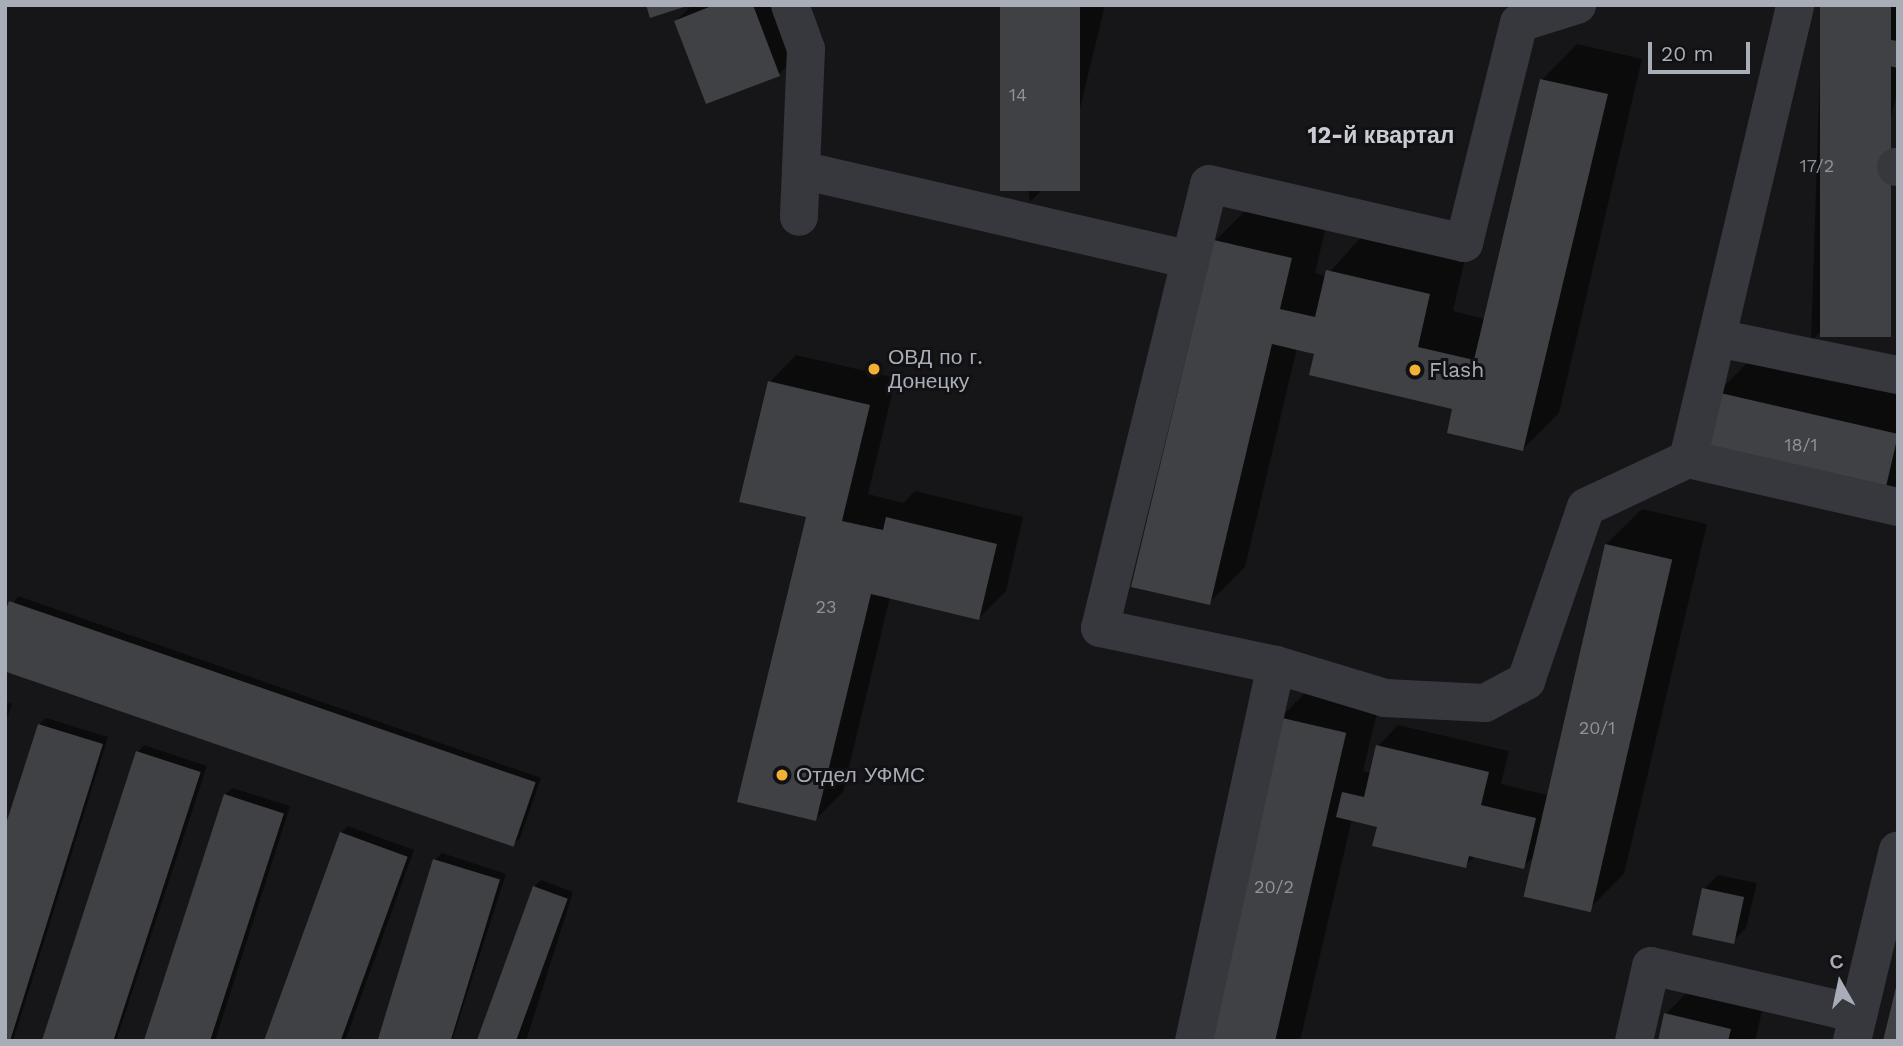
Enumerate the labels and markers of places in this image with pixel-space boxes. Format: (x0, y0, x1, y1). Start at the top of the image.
place label: ОВД по г. Донецку (888, 344, 983, 394)
place label: Flash (1429, 357, 1484, 383)
marker: ОВД по г. Донецку (866, 361, 882, 377)
marker: Flash (1407, 362, 1423, 378)
place label: Отдел УФМС (796, 762, 925, 788)
marker: Отдел УФМС (774, 767, 790, 783)

